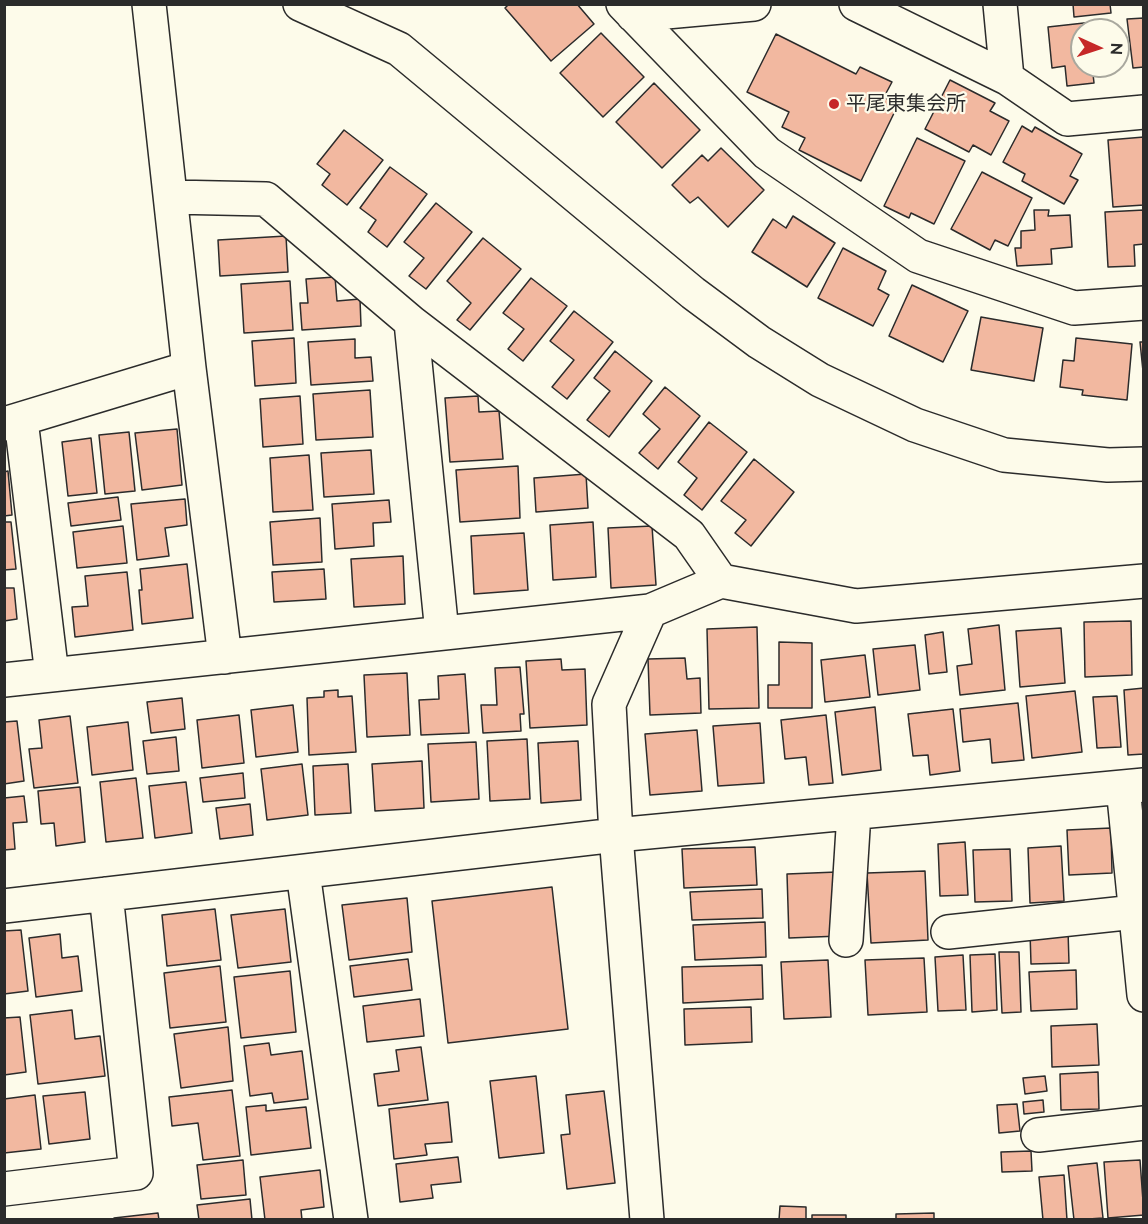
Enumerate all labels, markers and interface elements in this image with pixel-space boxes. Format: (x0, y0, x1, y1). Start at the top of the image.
north arrow (1070, 18, 1130, 78)
text: N (1107, 42, 1126, 55)
place label: 平尾東集会所 (846, 92, 966, 116)
marker: 平尾東集会所 (827, 97, 841, 111)

